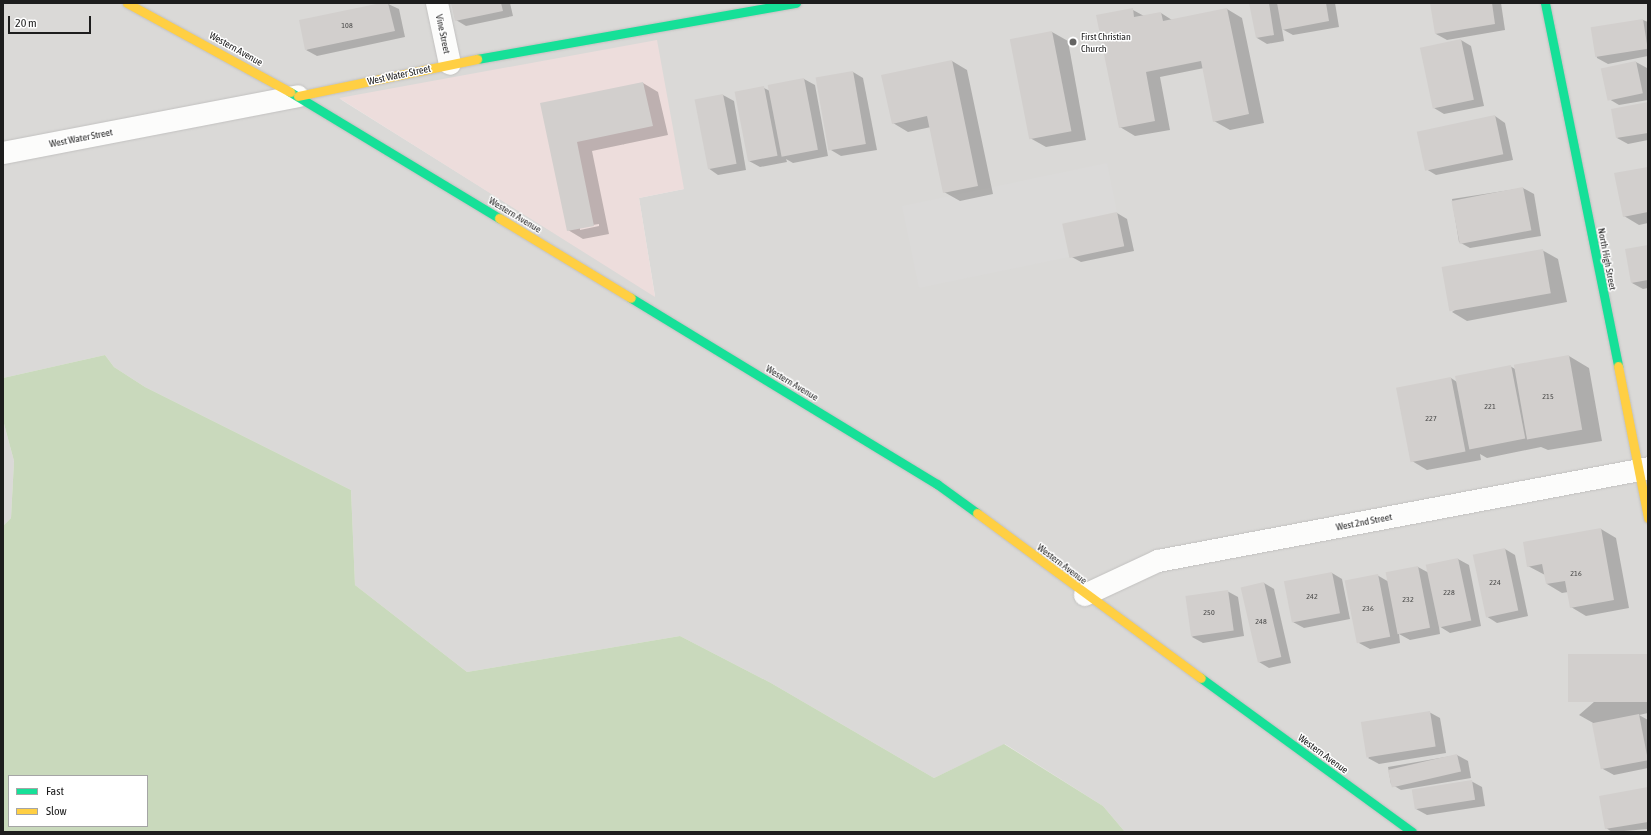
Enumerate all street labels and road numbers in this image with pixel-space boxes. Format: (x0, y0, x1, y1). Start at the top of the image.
street label: Vine Street (433, 13, 453, 55)
street label: Western Avenue (207, 29, 265, 69)
street label: West Water Street (366, 62, 432, 88)
street label: West Water Street (48, 126, 114, 150)
street label: Western Avenue (487, 195, 543, 235)
street label: North High Street (1595, 227, 1619, 291)
street label: Western Avenue (764, 363, 820, 403)
street label: West 2nd Street (1335, 511, 1393, 533)
street label: Western Avenue (1035, 541, 1089, 587)
street label: Western Avenue (1296, 732, 1350, 776)

